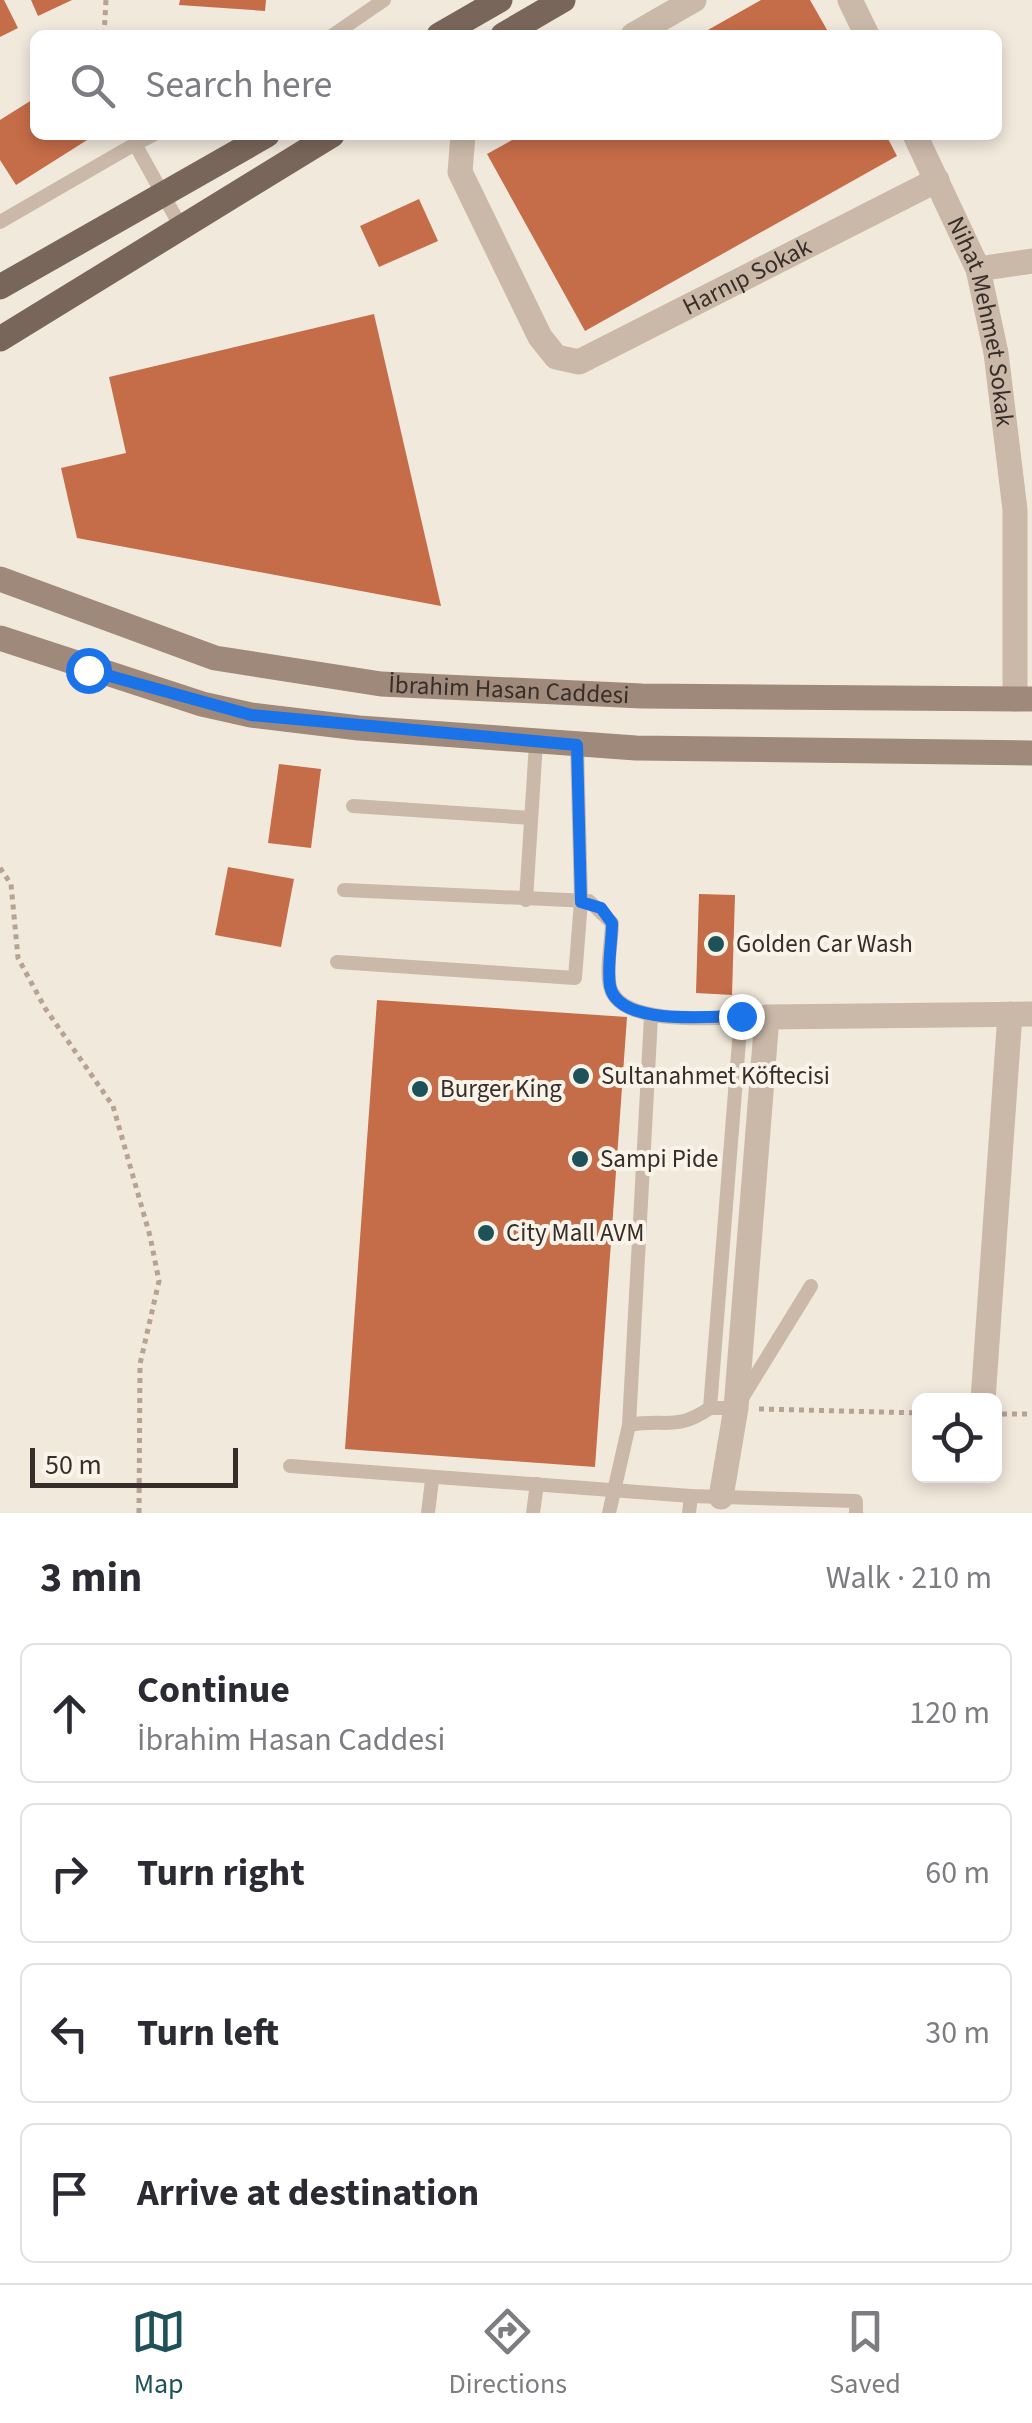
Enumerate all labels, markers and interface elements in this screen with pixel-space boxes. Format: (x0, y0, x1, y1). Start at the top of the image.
search box (30, 30, 1002, 140)
icon: search (65, 58, 120, 113)
text: Search here (145, 58, 332, 112)
street label: Nihat Mehmet Sokak (938, 210, 1023, 429)
street label: Harnıp Sokak (676, 228, 818, 325)
route start (66, 648, 112, 694)
street label: İbrahim Hasan Caddesi (388, 666, 630, 713)
place label: Golden Car Wash (736, 926, 913, 962)
marker: Golden Car Wash (705, 933, 727, 955)
route end (719, 994, 765, 1040)
place label: Sultanahmet Köftecisi (601, 1058, 830, 1094)
marker: Sultanahmet Köftecisi (570, 1065, 592, 1087)
place label: Burger King (440, 1071, 562, 1107)
marker: Burger King (409, 1078, 431, 1100)
place label: Sampi Pide (600, 1141, 718, 1177)
marker: Sampi Pide (569, 1148, 591, 1170)
place label: City Mall AVM (506, 1215, 644, 1251)
marker: City Mall AVM (475, 1222, 497, 1244)
map controls (912, 1393, 1002, 1483)
button: locate (912, 1393, 1002, 1483)
scale bar (30, 1443, 238, 1488)
text: 50 m (45, 1445, 102, 1485)
text: 3 min (40, 1548, 142, 1608)
text: Walk · 210 m (826, 1555, 992, 1601)
text: Continue (137, 1663, 290, 1717)
icon: ahead (42, 1686, 97, 1741)
text: 120 m (909, 1690, 990, 1736)
text: İbrahim Hasan Caddesi (137, 1717, 445, 1763)
icon: right (42, 1846, 97, 1901)
text: Turn right (137, 1846, 305, 1900)
text: 60 m (925, 1850, 990, 1896)
icon: left (42, 2006, 97, 2061)
text: Turn left (137, 2006, 279, 2060)
text: 30 m (925, 2010, 990, 2056)
icon: arrive (42, 2166, 97, 2221)
text: Arrive at destination (137, 2166, 479, 2220)
tab: Map (131, 2304, 186, 2404)
tab: Directions (449, 2304, 567, 2404)
tab: Saved (829, 2304, 901, 2404)

